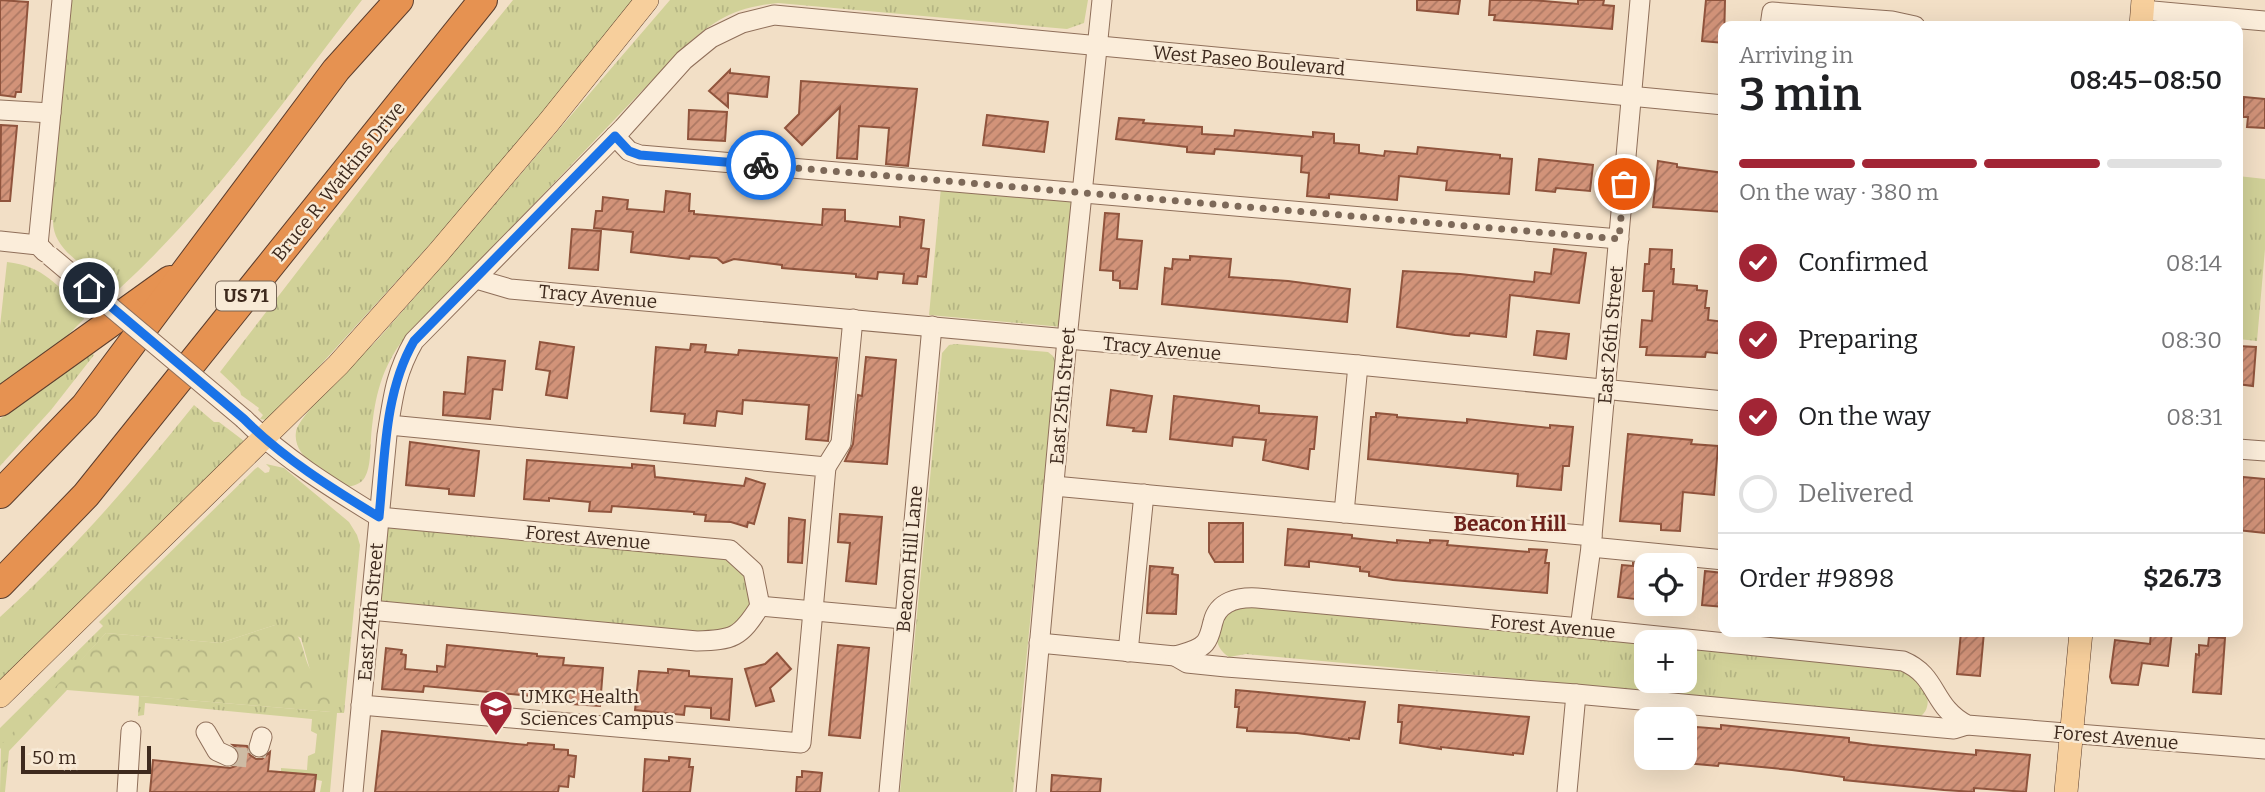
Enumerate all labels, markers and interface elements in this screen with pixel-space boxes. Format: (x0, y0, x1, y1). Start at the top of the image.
street label: West Paseo Boulevard (1152, 41, 1346, 80)
text: Arriving in (1739, 41, 1853, 69)
text: 08:45–08:50 (2070, 65, 2222, 96)
text: 3 min (1739, 67, 1862, 122)
street label: Bruce R. Watkins Drive (267, 97, 410, 266)
courier (726, 130, 796, 200)
icon: bike (742, 146, 780, 184)
pin (1594, 154, 1654, 214)
icon: bag (1605, 165, 1643, 203)
text: On the way · 380 m (1739, 178, 1939, 206)
icon: check (1739, 244, 1777, 282)
text: Confirmed (1798, 247, 1928, 278)
text: 08:14 (2166, 249, 2222, 277)
pin (59, 258, 119, 318)
street label: East 26th Street (1593, 265, 1628, 405)
icon: home (70, 269, 108, 307)
street label: Tracy Avenue (538, 280, 658, 313)
road number: US 71 (216, 282, 276, 310)
icon: check (1739, 321, 1777, 359)
text: Preparing (1798, 324, 1918, 355)
street label: East 25th Street (1045, 326, 1080, 466)
text: 08:30 (2161, 326, 2222, 354)
street label: Tracy Avenue (1102, 332, 1222, 365)
icon: check (1739, 398, 1777, 436)
text: On the way (1798, 401, 1931, 432)
text: 08:31 (2166, 403, 2222, 431)
text: Delivered (1798, 478, 1913, 509)
street label: Beacon Hill Lane (892, 485, 927, 634)
district label: Beacon Hill (1454, 511, 1567, 537)
street label: Forest Avenue (524, 521, 652, 554)
street label: East 24th Street (353, 542, 388, 682)
map controls (1634, 553, 1697, 770)
button: locate (1634, 553, 1697, 616)
text: Order #9898 (1739, 563, 1894, 594)
text: $26.73 (2143, 563, 2222, 594)
street label: Forest Avenue (1489, 610, 1617, 643)
button: + (1634, 630, 1697, 693)
place label: UMKC Health Sciences Campus (520, 685, 674, 730)
school or university icon: UMKC Health Sciences Campus (477, 688, 515, 737)
button: − (1634, 707, 1697, 770)
street label: Forest Avenue (2052, 721, 2180, 754)
scale bar (21, 743, 150, 775)
text: 50 m (32, 746, 76, 769)

